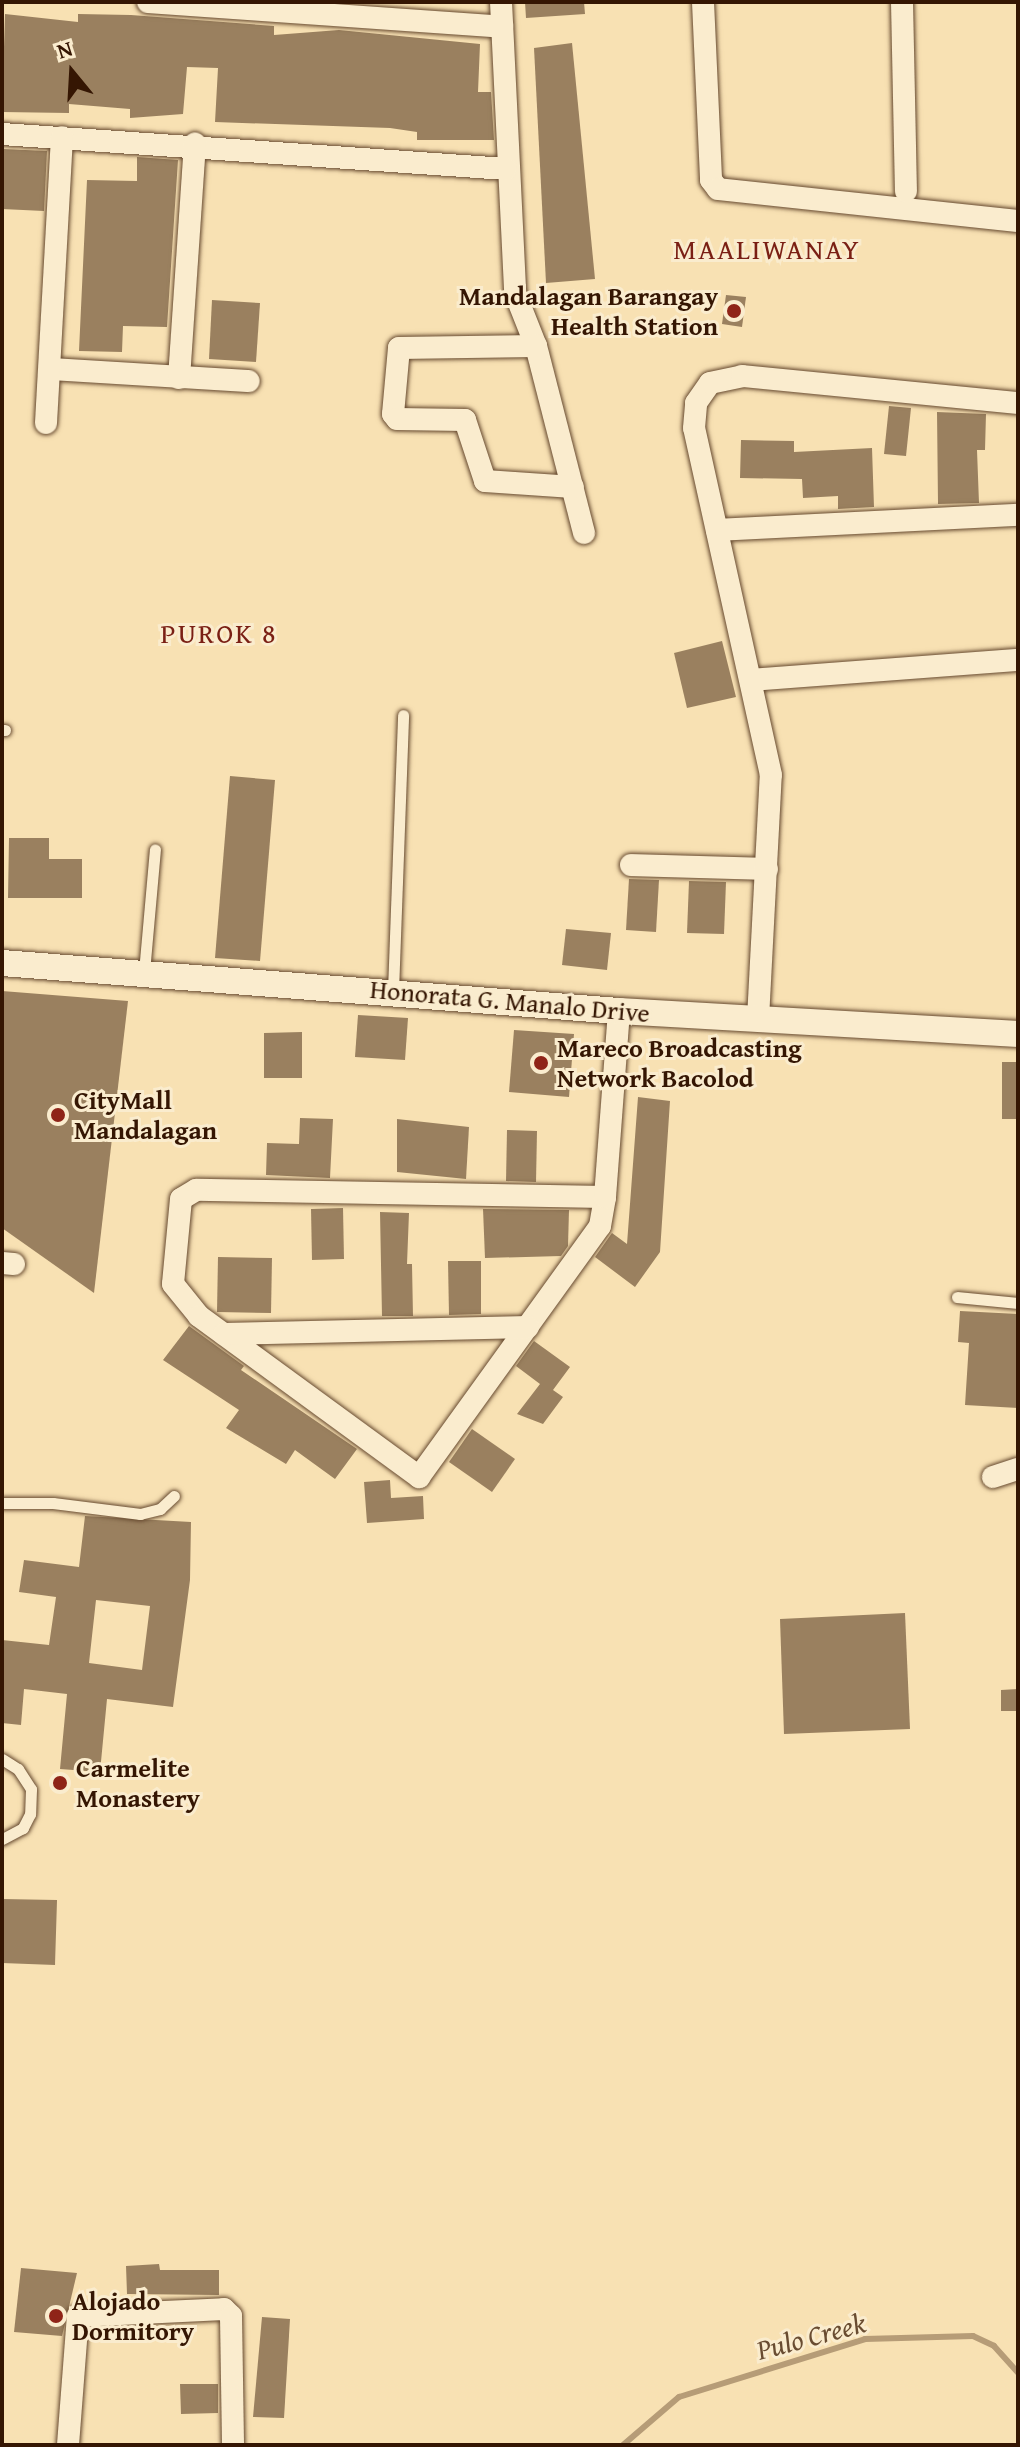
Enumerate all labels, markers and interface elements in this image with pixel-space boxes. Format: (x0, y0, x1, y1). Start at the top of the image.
north arrow (32, 32, 112, 112)
text: N (53, 32, 77, 67)
district label: MAALIWANAY (673, 232, 861, 266)
place label: Mandalagan Barangay Health Station (459, 280, 718, 342)
marker: Mandalagan Barangay Health Station (725, 302, 743, 320)
district label: PUROK 8 (161, 616, 277, 650)
street label: Honorata G. Manalo Drive (369, 973, 651, 1029)
place label: Mareco Broadcasting Network Bacolod (557, 1032, 802, 1094)
marker: Mareco Broadcasting Network Bacolod (532, 1054, 550, 1072)
place label: CityMall Mandalagan (74, 1084, 217, 1146)
marker: CityMall Mandalagan (49, 1106, 67, 1124)
place label: Carmelite Monastery (76, 1752, 200, 1814)
marker: Carmelite Monastery (51, 1774, 69, 1792)
place label: Alojado Dormitory (72, 2285, 194, 2346)
water label: Pulo Creek (753, 2305, 869, 2367)
marker: Alojado Dormitory (47, 2307, 65, 2325)

